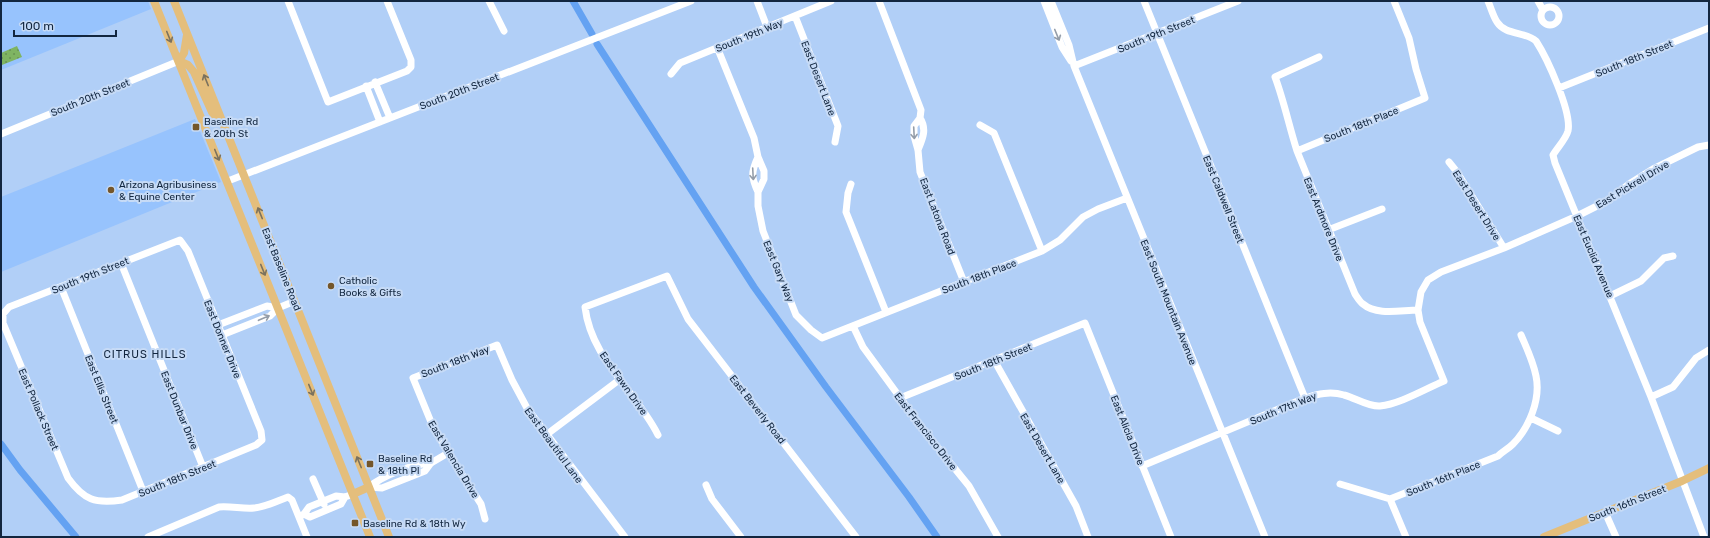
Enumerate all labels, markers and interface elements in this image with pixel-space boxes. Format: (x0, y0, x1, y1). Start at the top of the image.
scale bar (14, 12, 116, 38)
street label: South 19th Street (1116, 14, 1197, 56)
street label: South 19th Way (714, 17, 785, 55)
text: 100 m (20, 19, 54, 33)
one-way arrow (1054, 28, 1062, 40)
one-way arrow (166, 31, 173, 43)
street label: South 18th Street (1594, 38, 1675, 80)
street label: East Desert Lane (798, 39, 838, 118)
street label: South 20th Street (418, 71, 501, 113)
one-way arrow (202, 74, 209, 86)
street label: South 20th Street (49, 77, 132, 119)
street label: South 18th Place (1322, 104, 1401, 145)
place label: Baseline Rd & 20th St (204, 116, 258, 140)
marker: Baseline Rd & 20th St (191, 122, 201, 132)
one-way arrow (911, 126, 918, 139)
one-way arrow (214, 149, 221, 161)
street label: East Caldwell Street (1200, 154, 1246, 245)
street label: East Pickrell Drive (1594, 158, 1672, 211)
one-way arrow (750, 167, 757, 180)
street label: East Desert Drive (1450, 168, 1503, 243)
street label: East Latona Road (917, 176, 957, 257)
street label: East Ardmore Drive (1301, 176, 1346, 264)
place label: Arizona Agribusiness & Equine Center (119, 179, 217, 203)
marker: Arizona Agribusiness & Equine Center (106, 185, 116, 195)
one-way arrow (255, 208, 263, 220)
street label: East Euclid Avenue (1570, 213, 1616, 300)
street label: East Baseline Road (259, 226, 303, 313)
street label: East South Mountain Avenue (1137, 238, 1199, 367)
street label: East Gary Way (760, 239, 796, 304)
street label: South 19th Street (50, 255, 131, 297)
street label: South 18th Place (940, 257, 1019, 297)
one-way arrow (260, 263, 267, 275)
place label: Catholic Books & Gifts (339, 275, 401, 299)
marker: Catholic Books & Gifts (326, 281, 336, 291)
street label: East Donner Drive (201, 298, 243, 381)
one-way arrow (258, 314, 270, 321)
street label: South 18th Street (953, 341, 1034, 383)
street label: South 18th Way (420, 343, 492, 380)
district label: CITRUS HILLS (103, 348, 187, 361)
street label: East Fawn Drive (597, 350, 650, 418)
street label: East Ellis Street (82, 353, 120, 425)
street label: East Pollack Street (15, 367, 61, 452)
street label: East Dunbar Drive (158, 369, 200, 452)
street label: East Beverly Road (727, 373, 788, 446)
one-way arrow (308, 384, 316, 396)
street label: South 17th Way (1248, 390, 1319, 428)
street label: East Francisco Drive (891, 391, 959, 473)
street label: East Alicia Drive (1108, 394, 1147, 467)
street label: East Beautiful Lane (522, 405, 585, 486)
street label: East Desert Lane (1017, 411, 1067, 486)
street label: East Valencia Drive (425, 419, 481, 501)
place label: Baseline Rd & 18th Pl (378, 453, 432, 477)
one-way arrow (355, 456, 363, 468)
street label: South 18th Street (137, 458, 218, 500)
street label: South 16th Place (1405, 458, 1482, 499)
marker: Baseline Rd & 18th Pl (365, 459, 375, 469)
street label: South 16th Street (1587, 483, 1668, 525)
marker: Baseline Rd & 18th Wy (350, 518, 360, 528)
place label: Baseline Rd & 18th Wy (363, 518, 466, 530)

